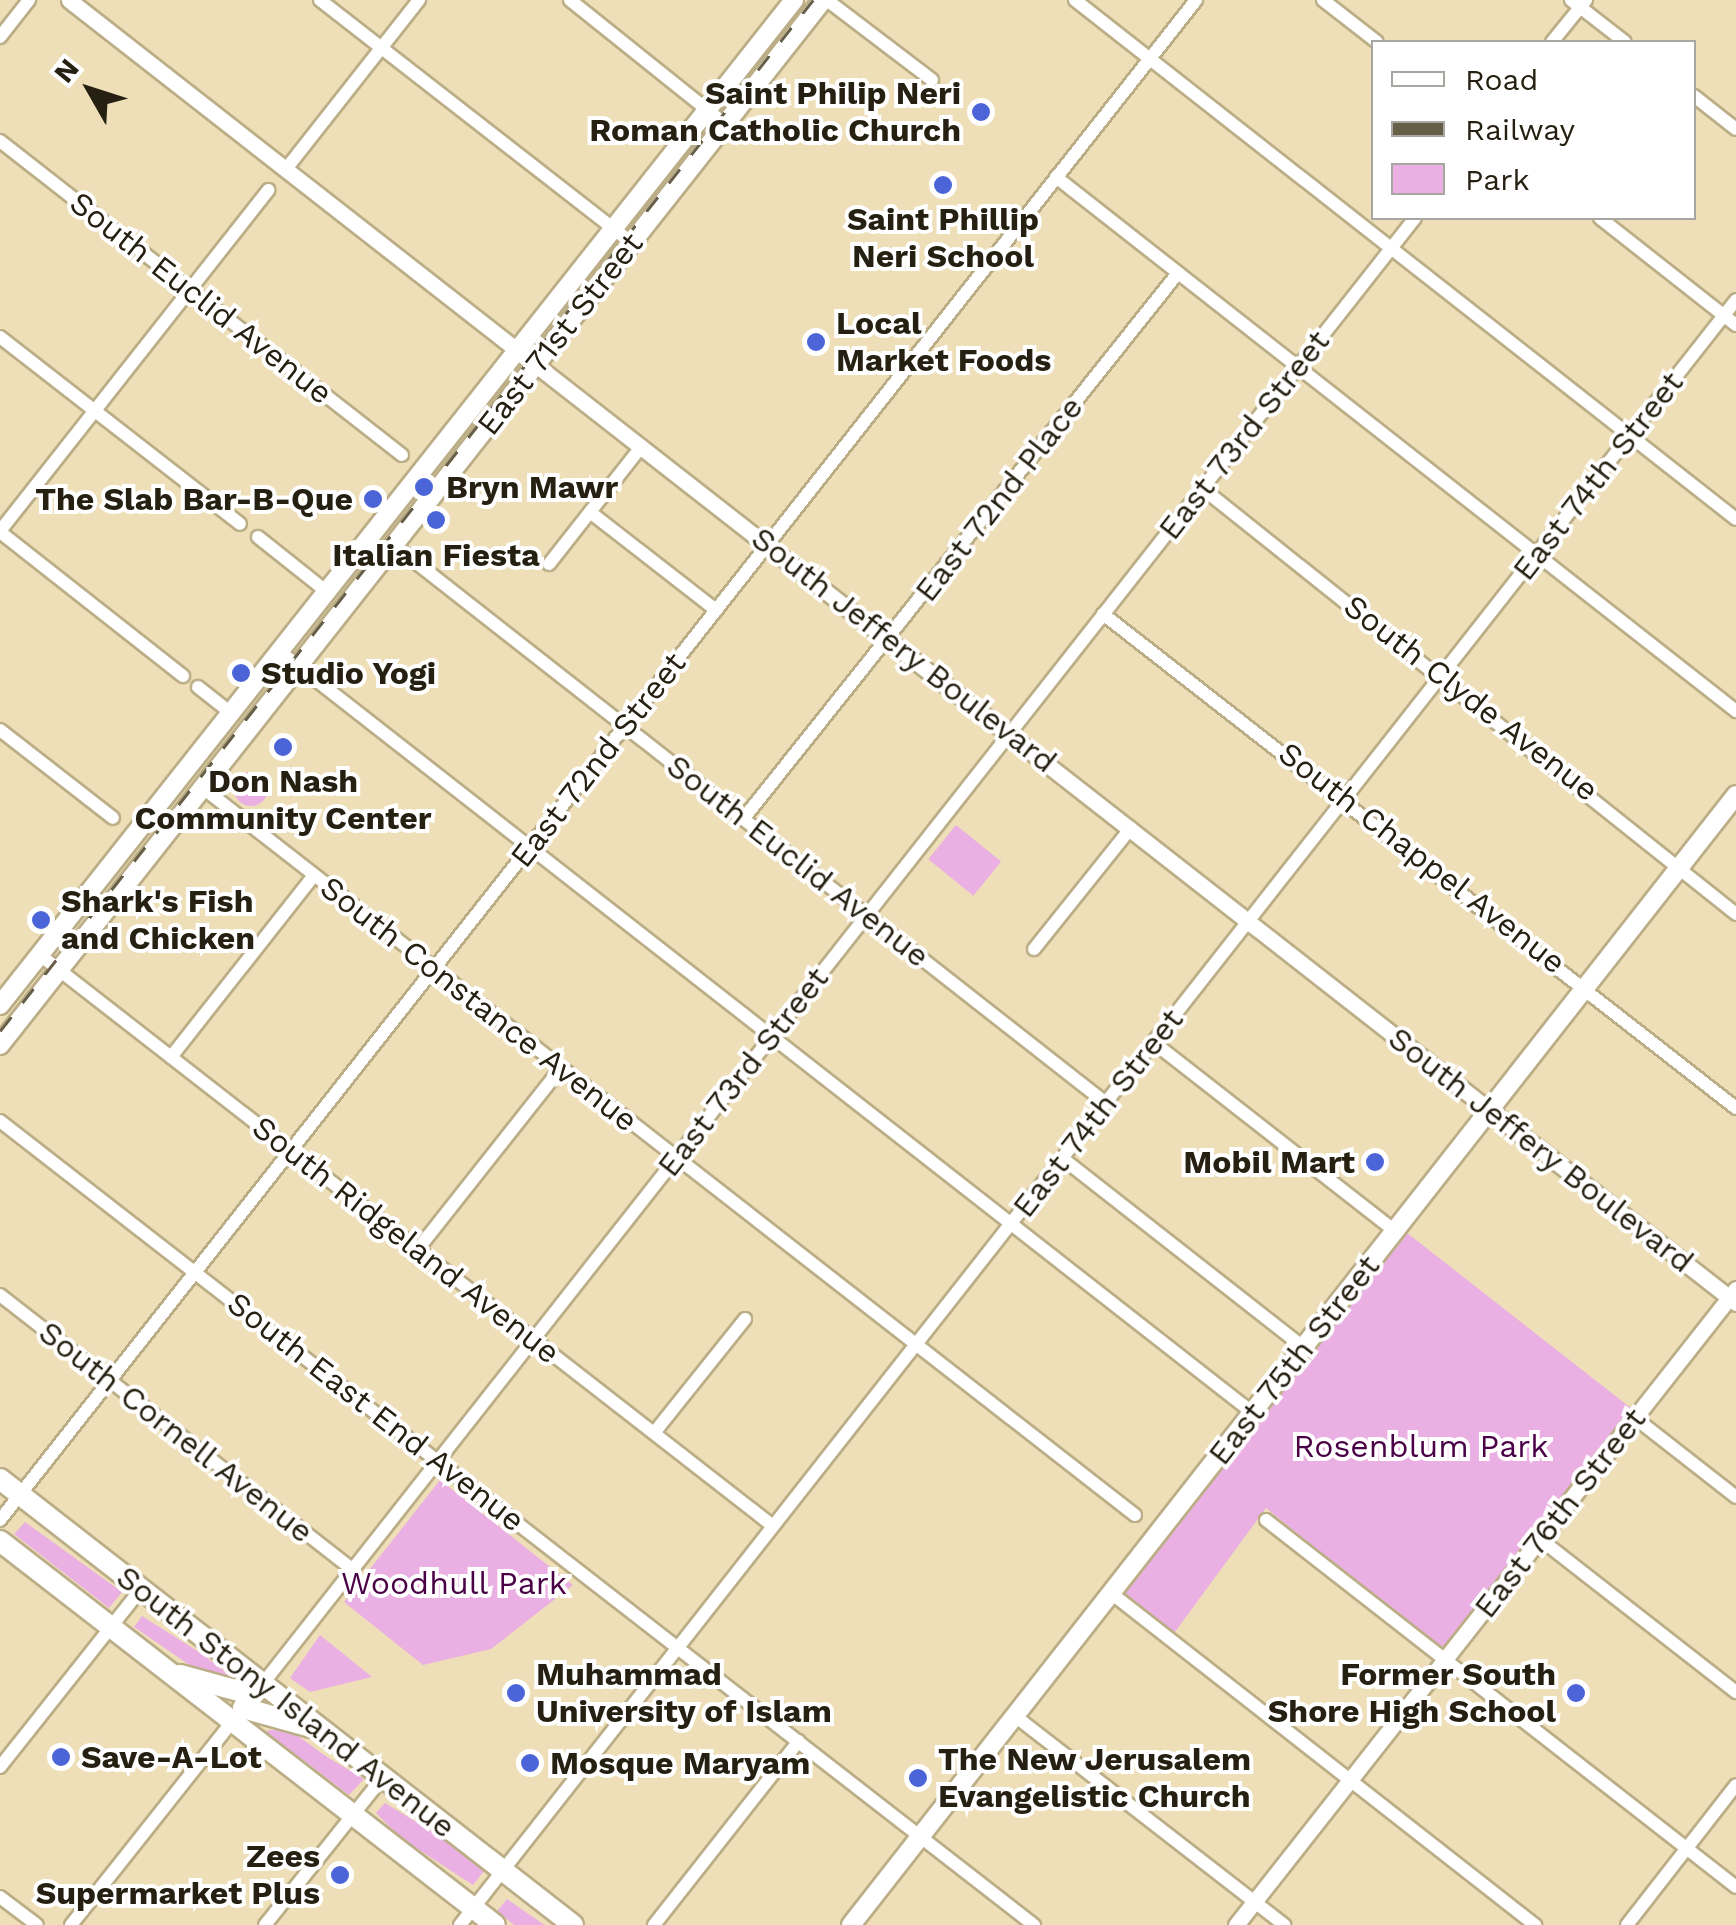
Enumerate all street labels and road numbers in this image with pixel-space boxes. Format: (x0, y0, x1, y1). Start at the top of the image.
street label: South Euclid Avenue (62, 183, 340, 413)
street label: East 71st Street (469, 225, 651, 443)
street label: East 73rd Street (1150, 322, 1338, 548)
street label: East 74th Street (1504, 364, 1692, 588)
street label: East 72nd Place (907, 388, 1091, 610)
street label: South Jeffery Boulevard (743, 519, 1065, 781)
street label: South Clyde Avenue (1336, 586, 1606, 810)
street label: East 72nd Street (502, 644, 694, 876)
street label: South Chappel Avenue (1270, 733, 1574, 983)
street label: South Euclid Avenue (659, 746, 937, 976)
street label: South Constance Avenue (312, 868, 646, 1140)
street label: East 73rd Street (649, 959, 837, 1185)
street label: East 74th Street (1004, 1001, 1192, 1225)
street label: South Jeffery Boulevard (1380, 1019, 1702, 1281)
street label: South Ridgeland Avenue (244, 1108, 568, 1372)
street label: East 75th Street (1200, 1247, 1388, 1473)
street label: South East End Avenue (219, 1284, 533, 1540)
street label: South Cornell Avenue (30, 1312, 322, 1552)
street label: East 76th Street (1466, 1400, 1654, 1626)
street label: South Stony Island Avenue (108, 1557, 464, 1847)

